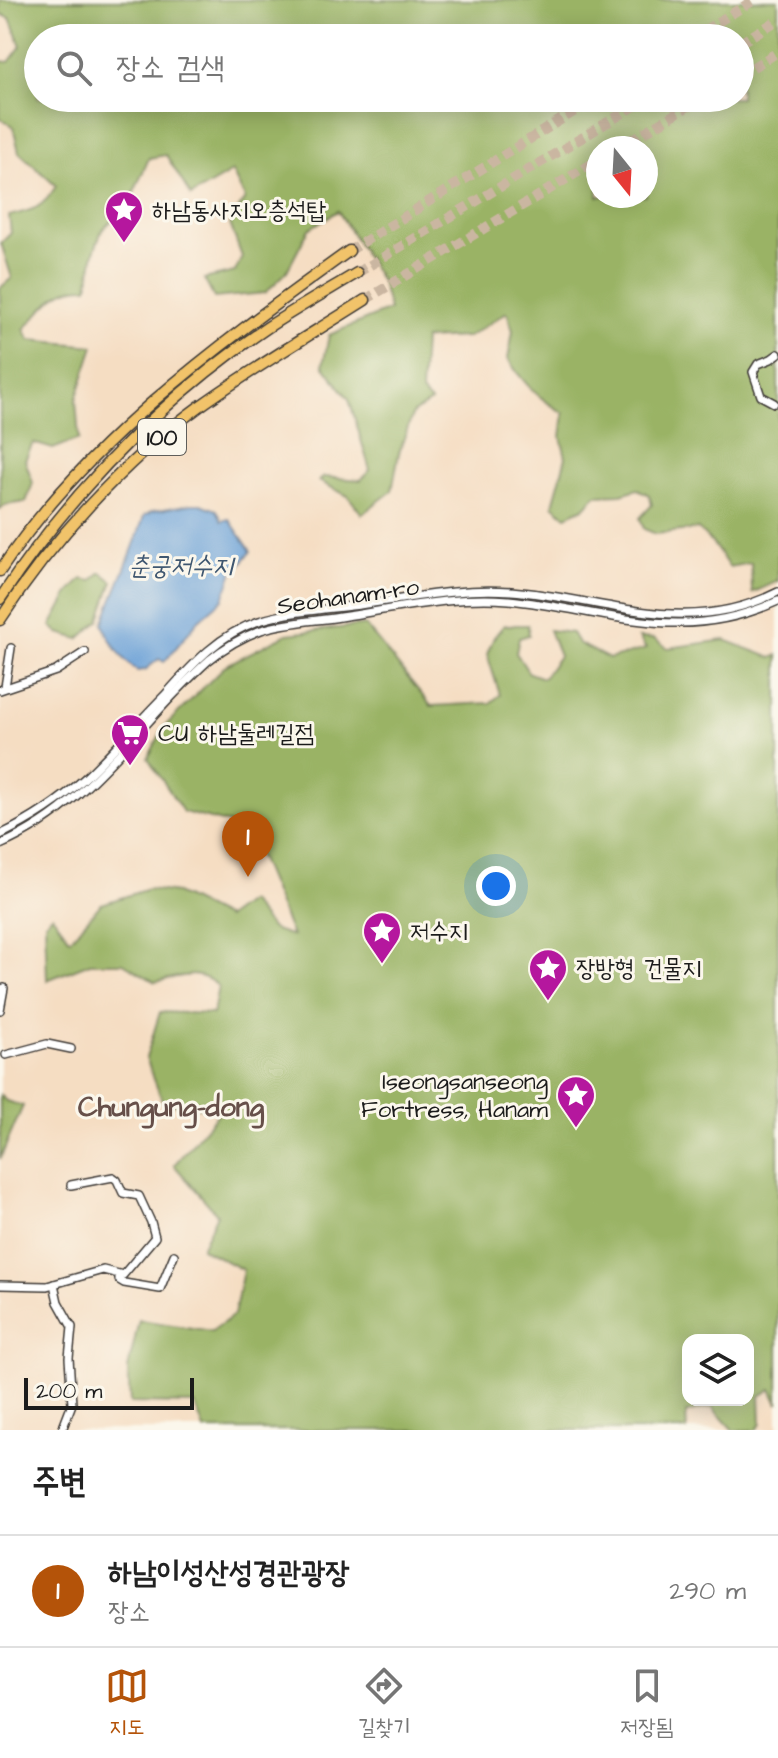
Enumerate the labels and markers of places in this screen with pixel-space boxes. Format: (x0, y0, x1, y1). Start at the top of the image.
place icon: 하남동사지오층석탑 (103, 189, 145, 244)
place label: 하남동사지오층석탑 (152, 194, 327, 228)
supermarket icon: CU 하남둘레길점 (109, 712, 151, 767)
place label: CU 하남둘레길점 (158, 717, 314, 751)
pin: 1 (222, 811, 274, 877)
place icon: 저수지 (361, 910, 403, 965)
place label: 저수지 (410, 915, 468, 949)
place icon: 장방형 건물지 (527, 947, 569, 1002)
place label: 장방형 건물지 (576, 952, 701, 986)
place label: Iseongsanseong Fortress, Hanam (361, 1065, 548, 1127)
place icon: Iseongsanseong Fortress, Hanam (555, 1074, 597, 1129)

